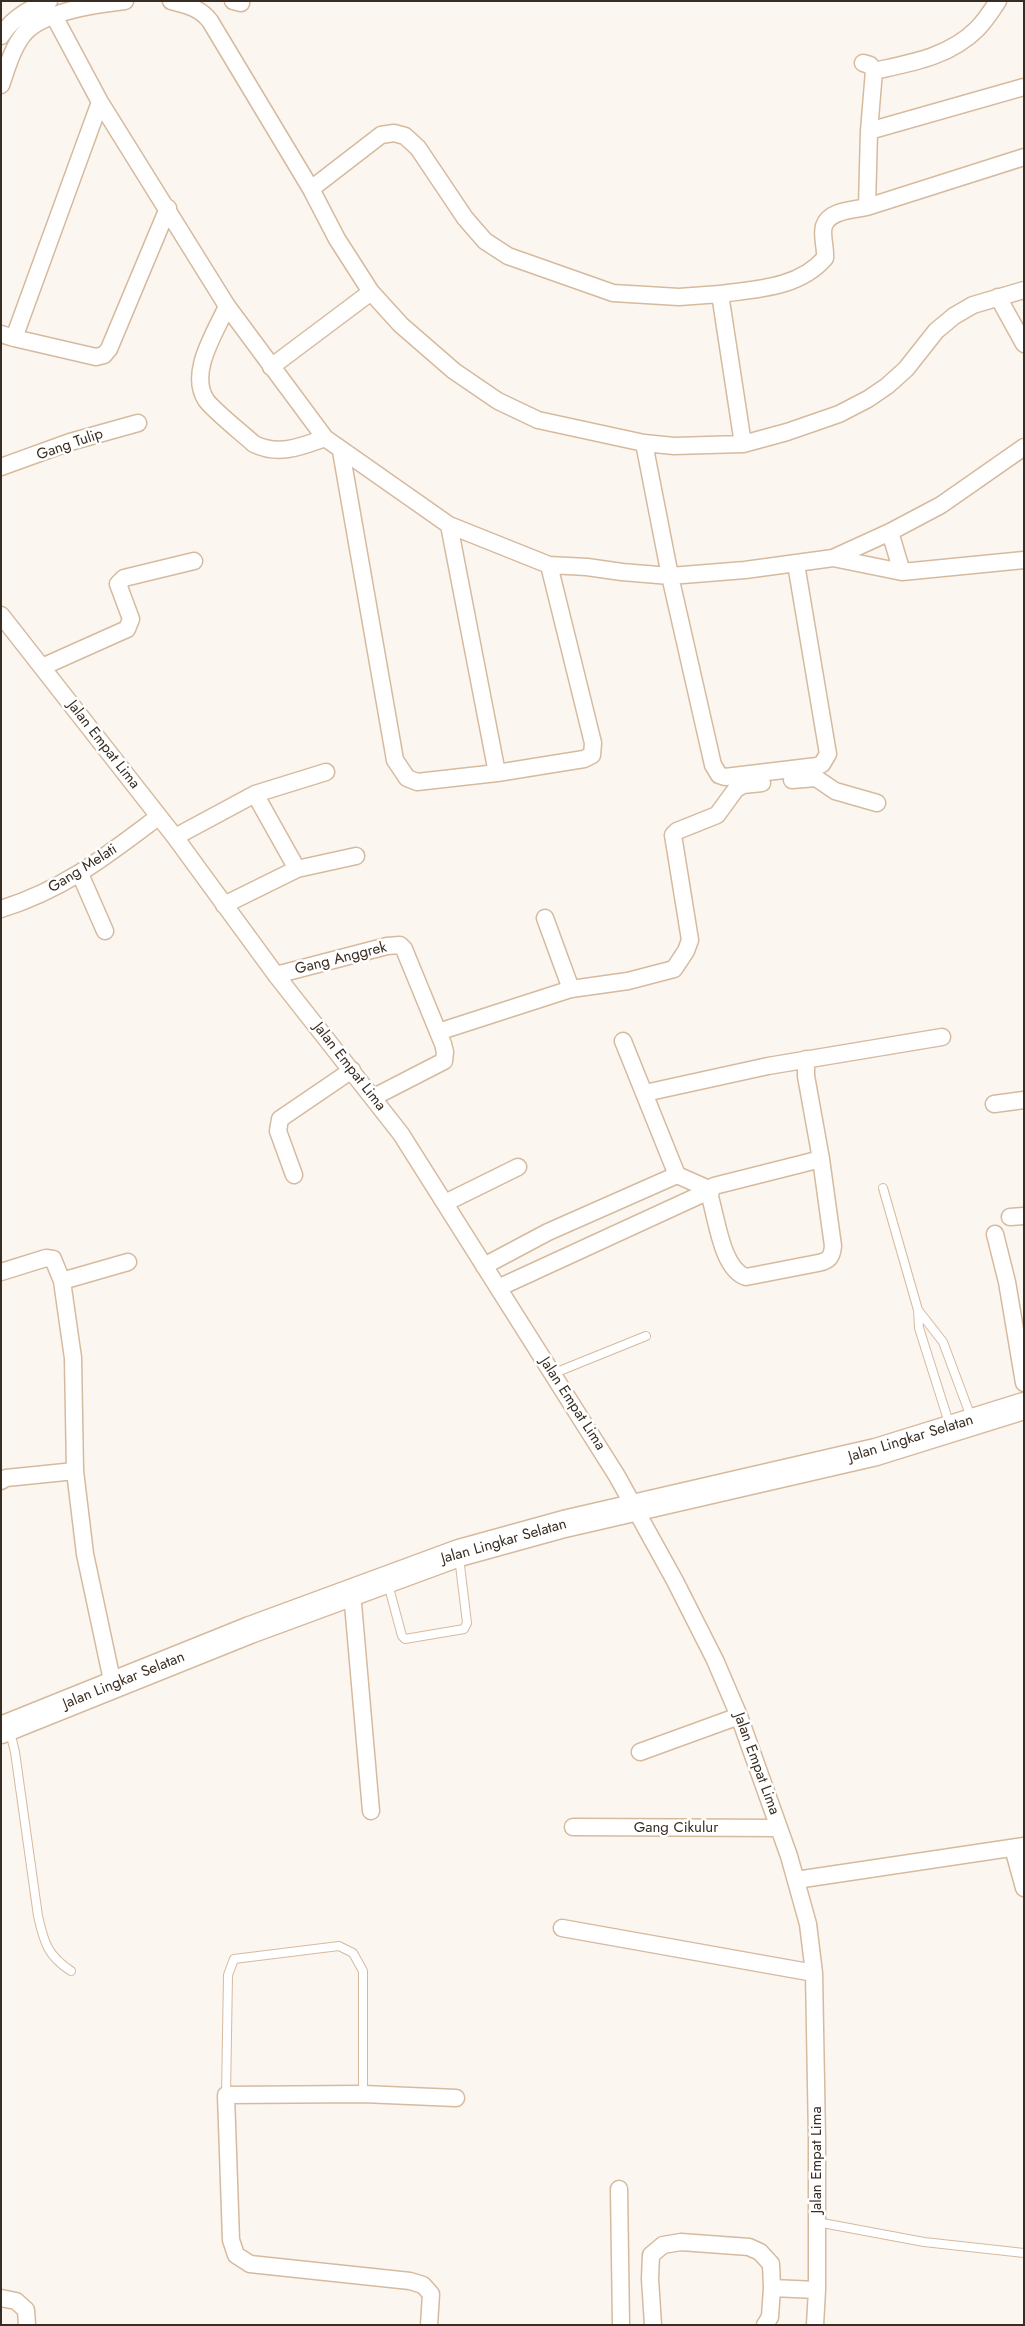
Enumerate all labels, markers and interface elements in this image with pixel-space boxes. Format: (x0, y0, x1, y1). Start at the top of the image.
street label: Gang Tulip (34, 425, 106, 465)
street label: Jalan Empat Lima (63, 697, 143, 793)
street label: Gang Melati (45, 841, 121, 897)
street label: Gang Anggrek (293, 939, 389, 979)
street label: Jalan Empat Lima (309, 1019, 389, 1115)
street label: Jalan Empat Lima (535, 1354, 609, 1454)
street label: Jalan Lingkar Selatan (846, 1411, 976, 1467)
street label: Jalan Lingkar Selatan (439, 1515, 569, 1569)
street label: Jalan Lingkar Selatan (61, 1648, 187, 1714)
street label: Jalan Empat Lima (729, 1711, 783, 1817)
street label: Gang Cikulur (634, 1819, 718, 1837)
street label: Jalan Empat Lima (808, 2106, 826, 2214)

